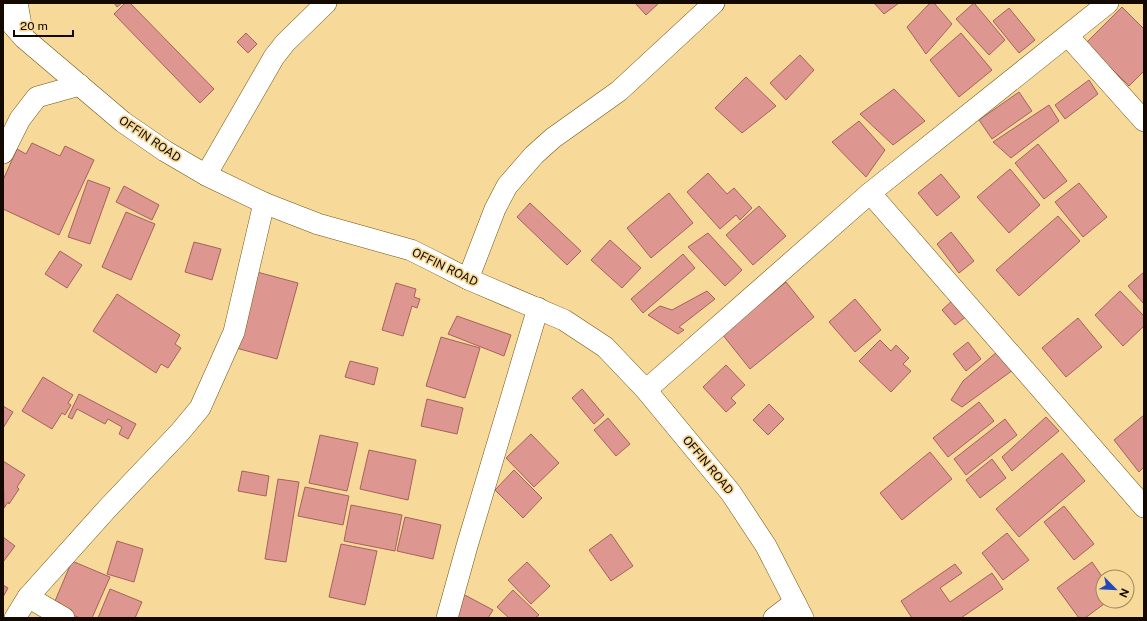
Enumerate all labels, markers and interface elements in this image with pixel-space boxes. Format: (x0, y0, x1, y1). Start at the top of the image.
scale bar (14, 12, 73, 38)
text: 20 m (20, 19, 48, 33)
street label: OFFIN ROAD (116, 113, 184, 165)
street label: OFFIN ROAD (410, 245, 480, 289)
street label: OFFIN ROAD (680, 433, 736, 497)
north arrow (1095, 569, 1135, 609)
text: N (1117, 587, 1131, 599)

